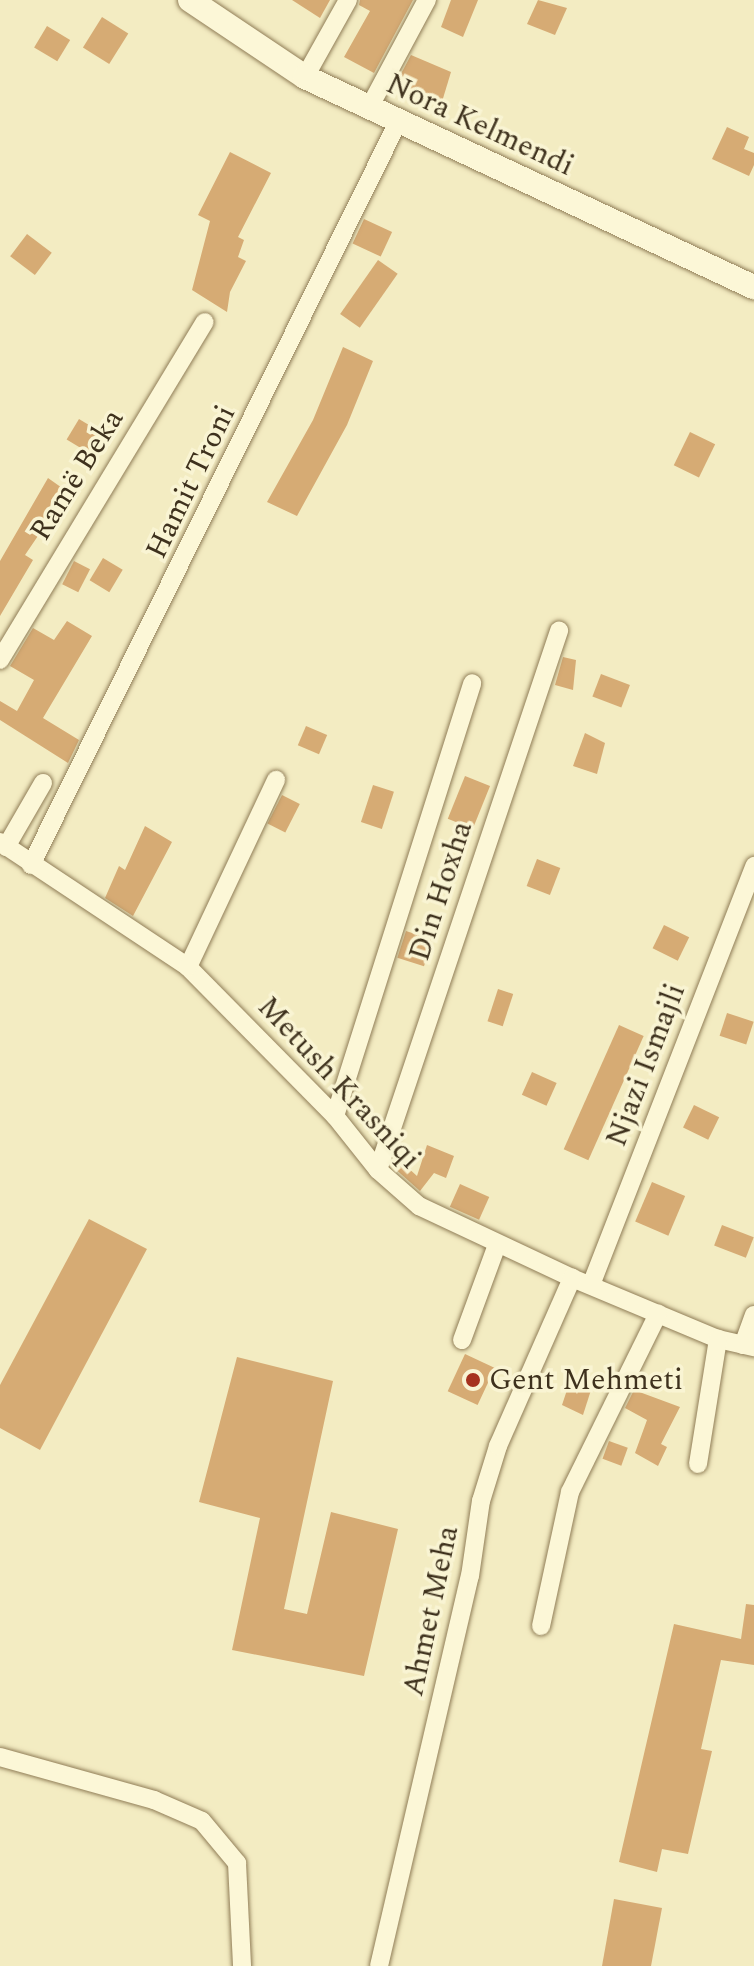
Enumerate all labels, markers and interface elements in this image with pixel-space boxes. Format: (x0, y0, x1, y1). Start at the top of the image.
street label: Nora Kelmendi (380, 66, 580, 184)
street label: Hamit Troni (138, 399, 244, 565)
street label: Ramë Beka (22, 403, 132, 547)
street label: Din Hoxha (402, 817, 480, 965)
street label: Njazi Ismajli (598, 978, 694, 1152)
street label: Metush Krasniqi (250, 989, 428, 1177)
place label: Gent Mehmeti (489, 1362, 683, 1398)
marker: Gent Mehmeti (464, 1371, 482, 1389)
street label: Ahmet Meha (395, 1522, 467, 1700)

